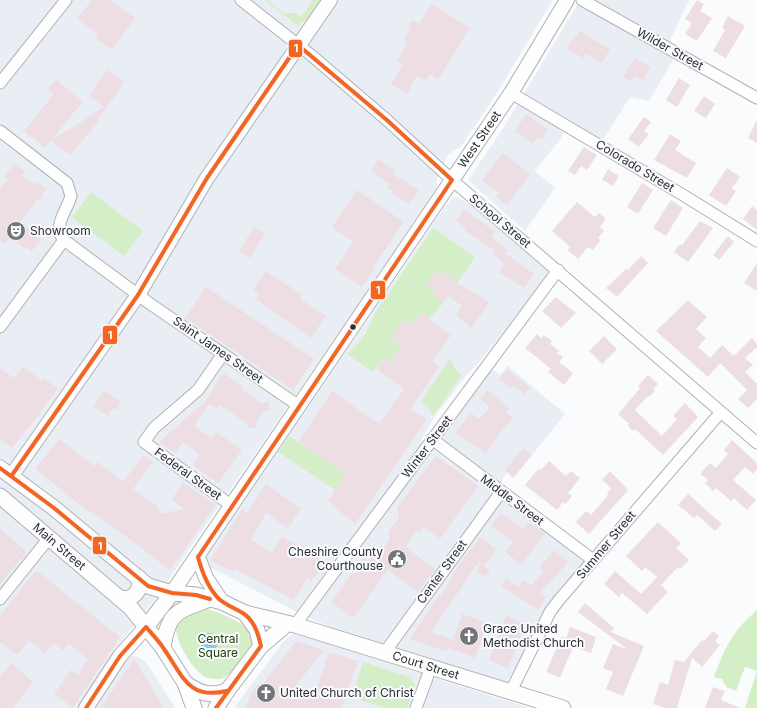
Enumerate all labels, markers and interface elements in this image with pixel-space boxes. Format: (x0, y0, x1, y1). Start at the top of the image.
street label: Wilder Street (634, 24, 706, 73)
line badge: 1 (288, 39, 303, 58)
text: 1 (294, 41, 299, 55)
street label: West Street (454, 108, 504, 171)
street label: Colorado Street (593, 136, 677, 195)
street label: School Street (466, 190, 534, 251)
theatre icon: Showroom (5, 220, 27, 242)
place label: Showroom (30, 223, 91, 238)
line badge: 1 (370, 280, 386, 300)
text: 1 (376, 283, 381, 297)
street label: Saint James Street (170, 313, 266, 386)
unlabelled marker (348, 322, 358, 332)
line badge: 1 (102, 325, 118, 345)
text: 1 (108, 328, 113, 342)
street label: Winter Street (398, 412, 455, 481)
street label: Federal Street (152, 444, 225, 503)
street label: Middle Street (478, 471, 547, 528)
street label: Summer Street (573, 507, 639, 582)
street label: Main Street (30, 520, 89, 573)
line badge: 1 (92, 536, 107, 555)
street label: Center Street (413, 537, 470, 607)
text: 1 (98, 539, 103, 553)
place label: Cheshire County Courthouse (288, 544, 383, 573)
public building icon: Cheshire County Courthouse (386, 548, 408, 570)
place label: Grace United Methodist Church (483, 621, 584, 650)
church icon: Grace United Methodist Church (458, 625, 480, 647)
park label: Central Square (198, 631, 238, 660)
street label: Court Street (391, 648, 461, 682)
church icon: United Church of Christ (255, 682, 277, 704)
place label: United Church of Christ (280, 685, 414, 700)

